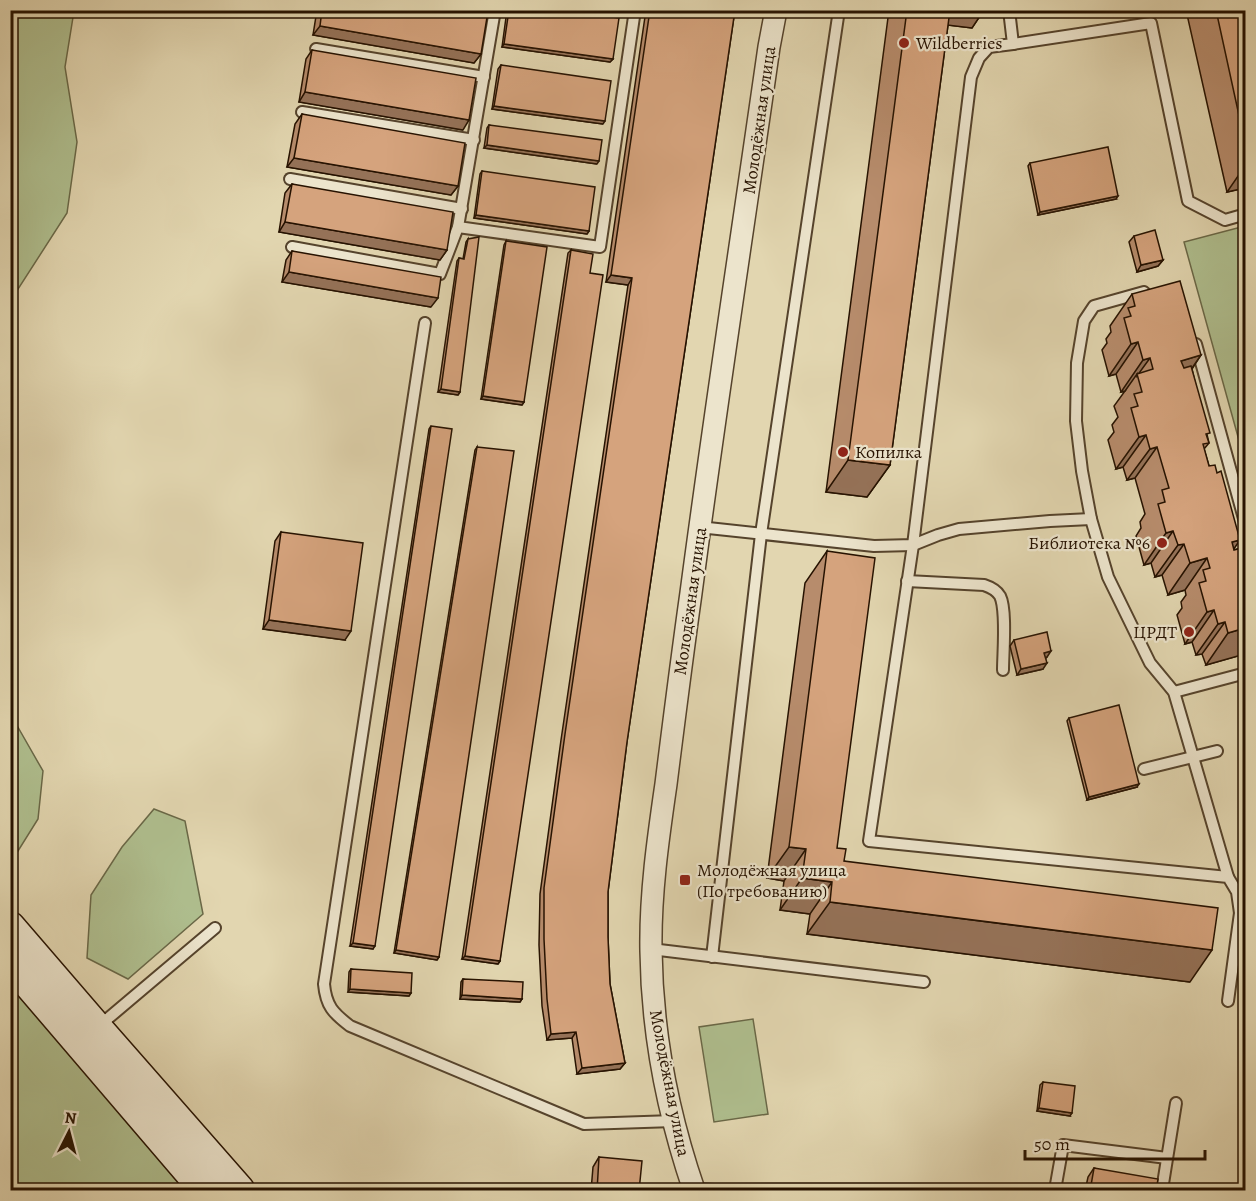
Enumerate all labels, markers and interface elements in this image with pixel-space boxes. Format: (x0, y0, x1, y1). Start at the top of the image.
place label: Wildberries (915, 31, 1003, 55)
marker: Wildberries (897, 36, 911, 50)
street label: Молодёжная улица (737, 44, 781, 196)
place label: Копилка (855, 440, 923, 464)
marker: Копилка (836, 445, 850, 459)
street label: Молодёжная улица (668, 525, 712, 677)
place label: Библиотека №6 (1028, 531, 1150, 555)
marker: Библиотека №6 (1155, 536, 1169, 550)
place label: ЦРДТ (1133, 620, 1177, 644)
marker: ЦРДТ (1182, 625, 1196, 639)
place label: Молодёжная улица (По требованию) (697, 858, 847, 903)
marker: Молодёжная улица (По требованию) (678, 873, 692, 887)
street label: Молодёжная улица (644, 1007, 696, 1159)
north arrow (39, 1102, 99, 1162)
text: N (64, 1107, 78, 1130)
scale bar (1025, 1123, 1205, 1161)
text: 50 m (1034, 1132, 1070, 1156)

